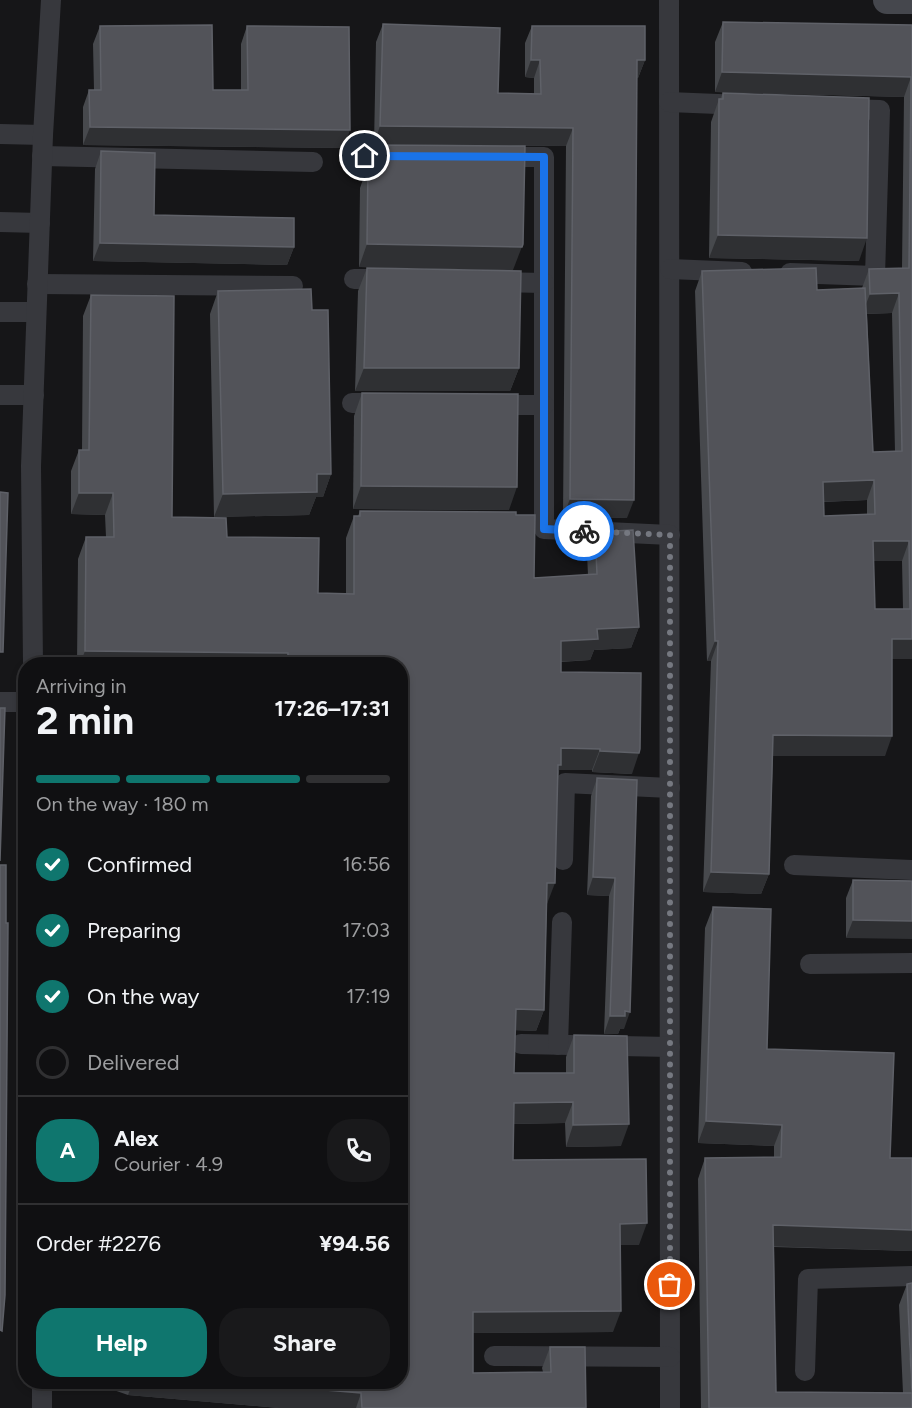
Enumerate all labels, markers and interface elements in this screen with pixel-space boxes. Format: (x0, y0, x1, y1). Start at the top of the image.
pin (339, 130, 390, 181)
icon: home (348, 139, 381, 172)
courier (554, 501, 614, 561)
icon: bike (568, 515, 601, 548)
text: Arriving in (36, 674, 126, 698)
text: 17:26–17:31 (275, 695, 390, 722)
text: 2 min (36, 697, 134, 744)
text: On the way · 180 m (36, 792, 209, 816)
icon: check (36, 848, 69, 881)
text: Confirmed (87, 851, 192, 878)
text: 16:56 (343, 852, 390, 876)
icon: check (36, 914, 69, 947)
text: Preparing (87, 917, 181, 944)
text: 17:03 (342, 918, 390, 942)
icon: check (36, 980, 69, 1013)
text: On the way (87, 983, 199, 1010)
text: 17:19 (346, 984, 390, 1008)
text: Delivered (87, 1049, 180, 1076)
button: phone (327, 1119, 390, 1182)
text: Alex (114, 1125, 159, 1152)
text: A (60, 1137, 75, 1164)
text: Courier · 4.9 (114, 1152, 223, 1176)
text: Order #2276 (36, 1230, 161, 1257)
text: ¥94.56 (319, 1230, 390, 1257)
pin (644, 1259, 695, 1310)
icon: bag (653, 1268, 686, 1301)
button: Help (36, 1308, 207, 1377)
button: Share (219, 1308, 390, 1377)

